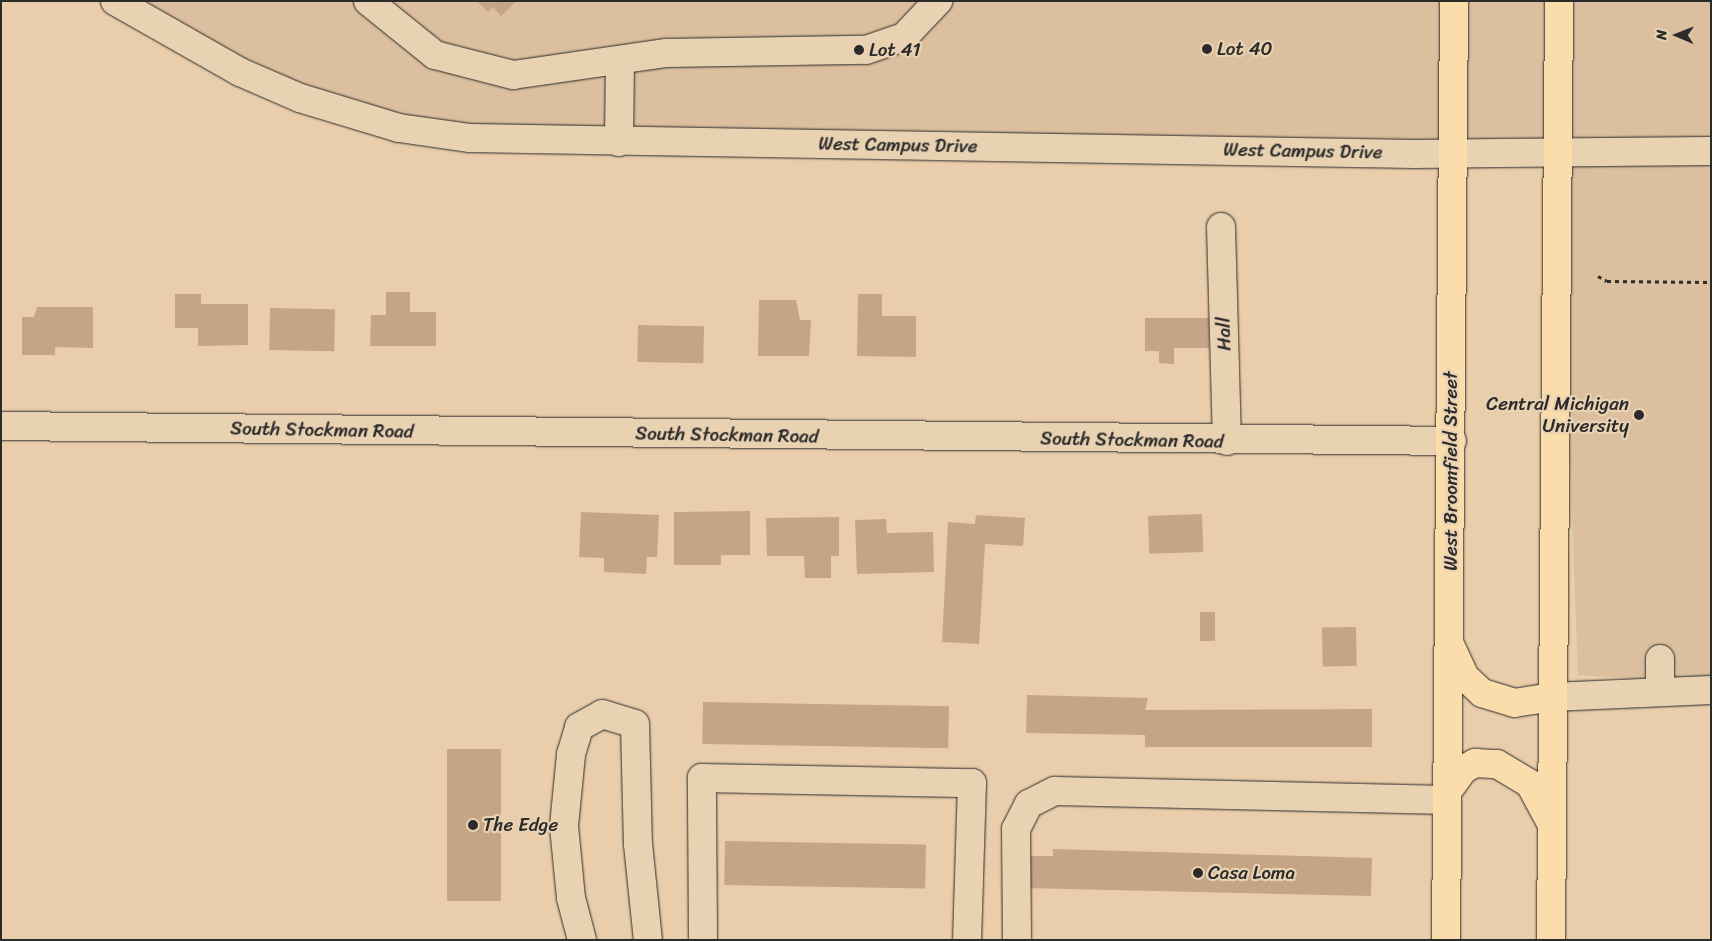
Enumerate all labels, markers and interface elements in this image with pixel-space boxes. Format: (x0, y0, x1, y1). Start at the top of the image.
north arrow (1652, 10, 1702, 60)
text: N (1649, 30, 1674, 40)
place label: Lot 40 (1217, 38, 1273, 60)
place label: Lot 41 (869, 39, 921, 61)
marker: Lot 40 (1201, 43, 1213, 55)
marker: Lot 41 (853, 44, 865, 56)
street label: West Campus Drive (819, 132, 977, 158)
street label: West Campus Drive (1224, 138, 1382, 164)
street label: Hall (1212, 317, 1236, 351)
street label: West Broomfield Street (1440, 372, 1462, 570)
place label: Central Michigan University (1486, 393, 1629, 437)
marker: Central Michigan University (1633, 409, 1645, 421)
street label: South Stockman Road (230, 417, 414, 443)
street label: South Stockman Road (635, 422, 819, 448)
street label: South Stockman Road (1040, 427, 1224, 453)
place label: The Edge (483, 814, 558, 836)
marker: The Edge (467, 819, 479, 831)
place label: Casa Loma (1208, 862, 1295, 884)
marker: Casa Loma (1192, 867, 1204, 879)

